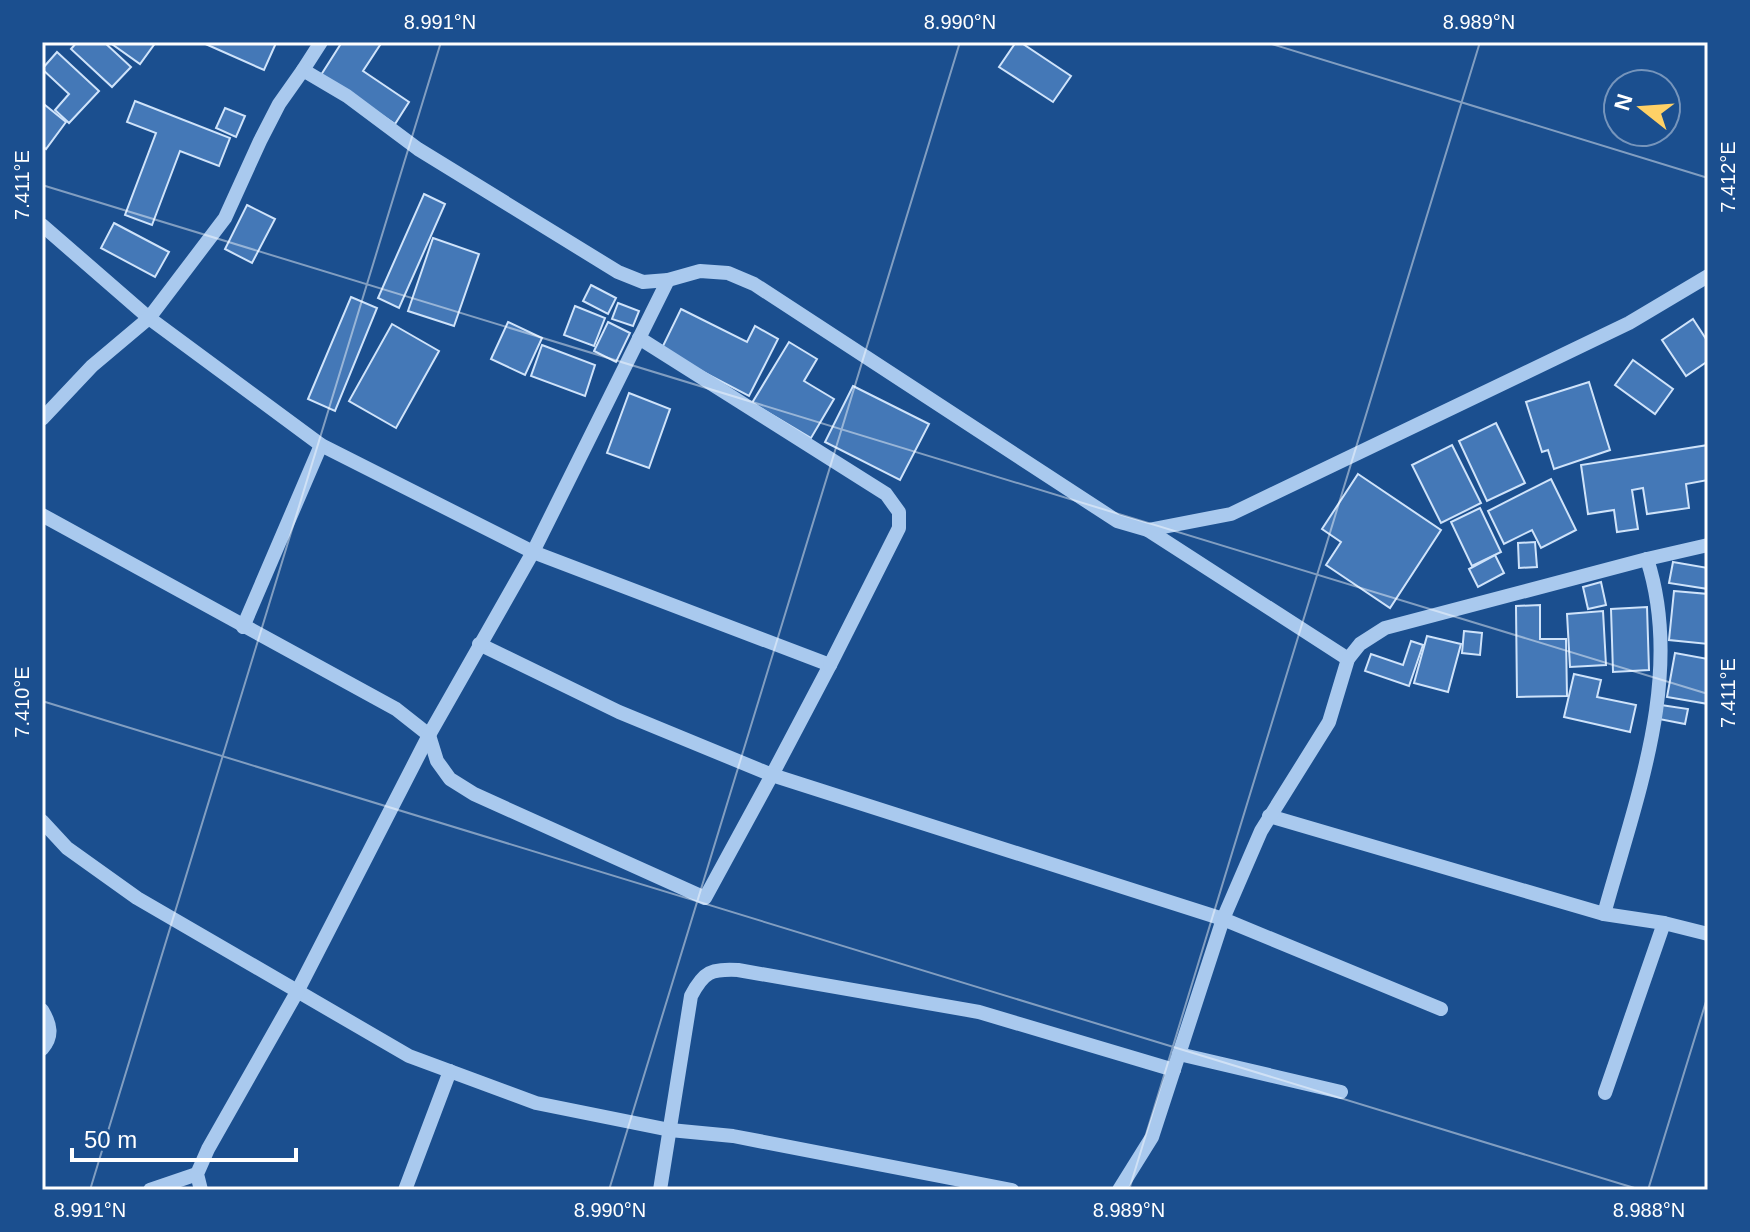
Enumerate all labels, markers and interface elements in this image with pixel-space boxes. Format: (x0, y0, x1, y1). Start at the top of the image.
text: 8.991°N (404, 11, 476, 33)
text: 8.990°N (924, 11, 996, 33)
text: 8.989°N (1443, 11, 1515, 33)
north arrow (1602, 68, 1682, 148)
text: N (1609, 91, 1638, 114)
text: 7.412°E (1717, 141, 1739, 213)
text: 7.411°E (11, 150, 33, 220)
text: 7.411°E (1717, 658, 1739, 728)
text: 7.410°E (11, 666, 33, 738)
scale bar (72, 1112, 296, 1162)
text: 50 m (84, 1126, 137, 1153)
text: 8.991°N (54, 1199, 126, 1221)
text: 8.990°N (574, 1199, 646, 1221)
text: 8.989°N (1093, 1199, 1165, 1221)
text: 8.988°N (1613, 1199, 1685, 1221)

